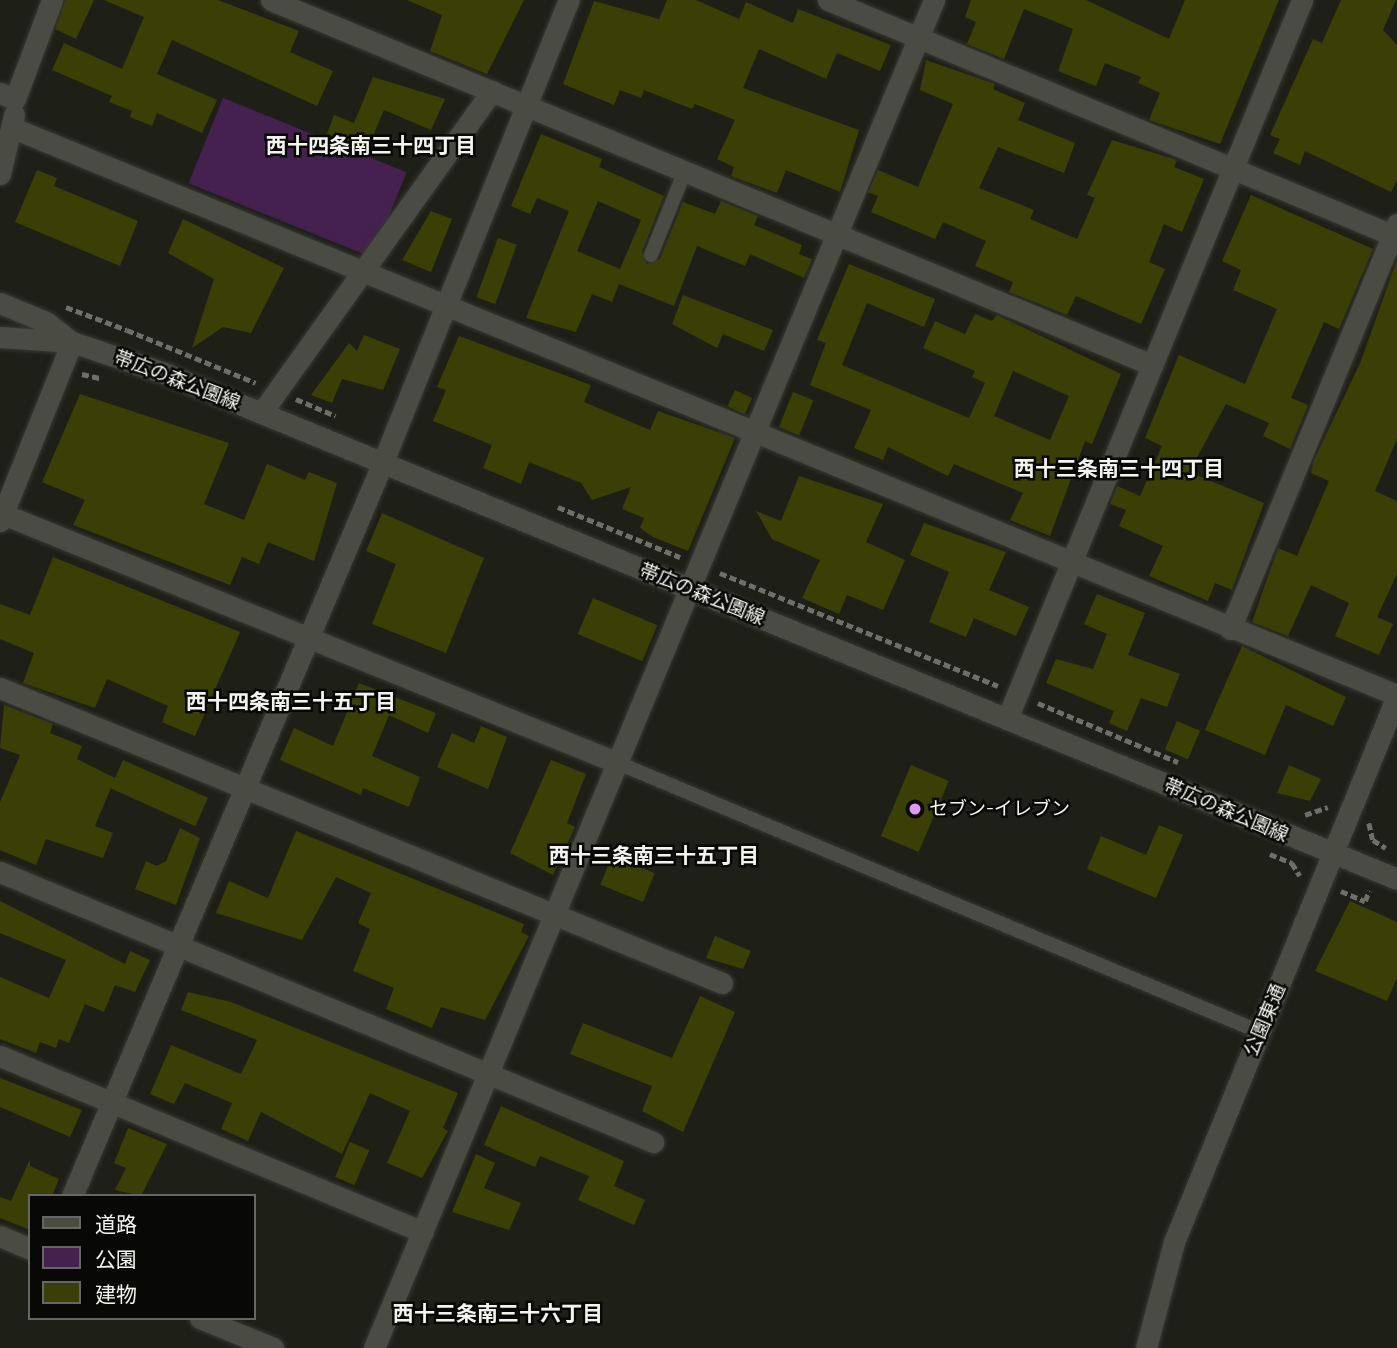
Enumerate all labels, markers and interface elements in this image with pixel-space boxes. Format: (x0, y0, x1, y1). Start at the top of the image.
district label: 西十四条南三十四丁目 (266, 132, 476, 158)
street label: 帯広の森公園線 (111, 346, 243, 414)
district label: 西十三条南三十四丁目 (1014, 455, 1224, 481)
street label: 帯広の森公園線 (636, 559, 768, 629)
district label: 西十四条南三十五丁目 (186, 688, 396, 714)
street label: 帯広の森公園線 (1160, 774, 1292, 846)
place label: セブン-イレブン (929, 798, 1070, 820)
marker: セブン-イレブン (907, 801, 923, 817)
district label: 西十三条南三十五丁目 (549, 842, 759, 868)
street label: 公園東通 (1240, 981, 1290, 1059)
legend (28, 1194, 256, 1320)
text: 道路 (95, 1210, 137, 1238)
text: 公園 (95, 1245, 137, 1273)
text: 建物 (95, 1280, 137, 1308)
district label: 西十三条南三十六丁目 (393, 1300, 603, 1326)

